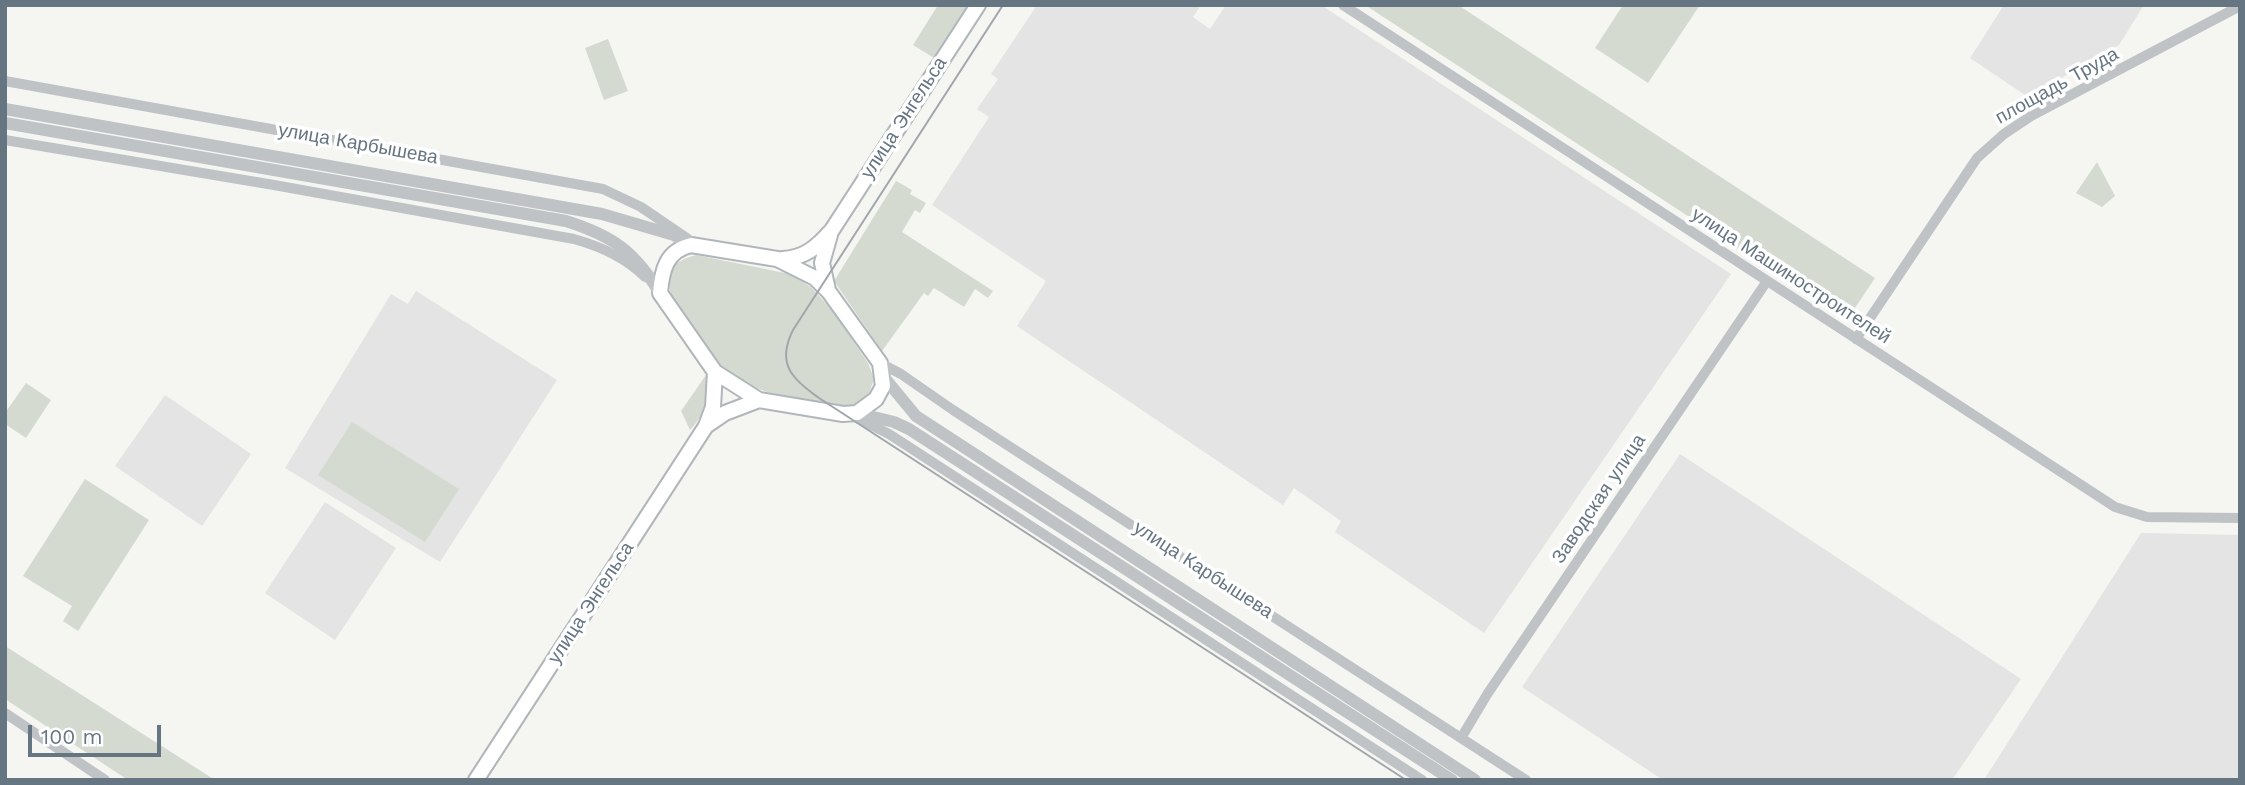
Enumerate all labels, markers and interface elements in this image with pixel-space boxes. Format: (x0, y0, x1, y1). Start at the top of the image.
street label: площадь Труда (1991, 43, 2123, 129)
street label: улица Энгельса (856, 53, 952, 183)
street label: улица Карбышева (276, 119, 440, 169)
street label: улица Машиностроителей (1687, 203, 1895, 349)
street label: Заводская улица (1547, 430, 1651, 568)
street label: улица Карбышева (1129, 516, 1277, 624)
street label: улица Энгельса (543, 538, 639, 668)
scale bar (32, 712, 164, 756)
text: 100 m (41, 724, 103, 749)

